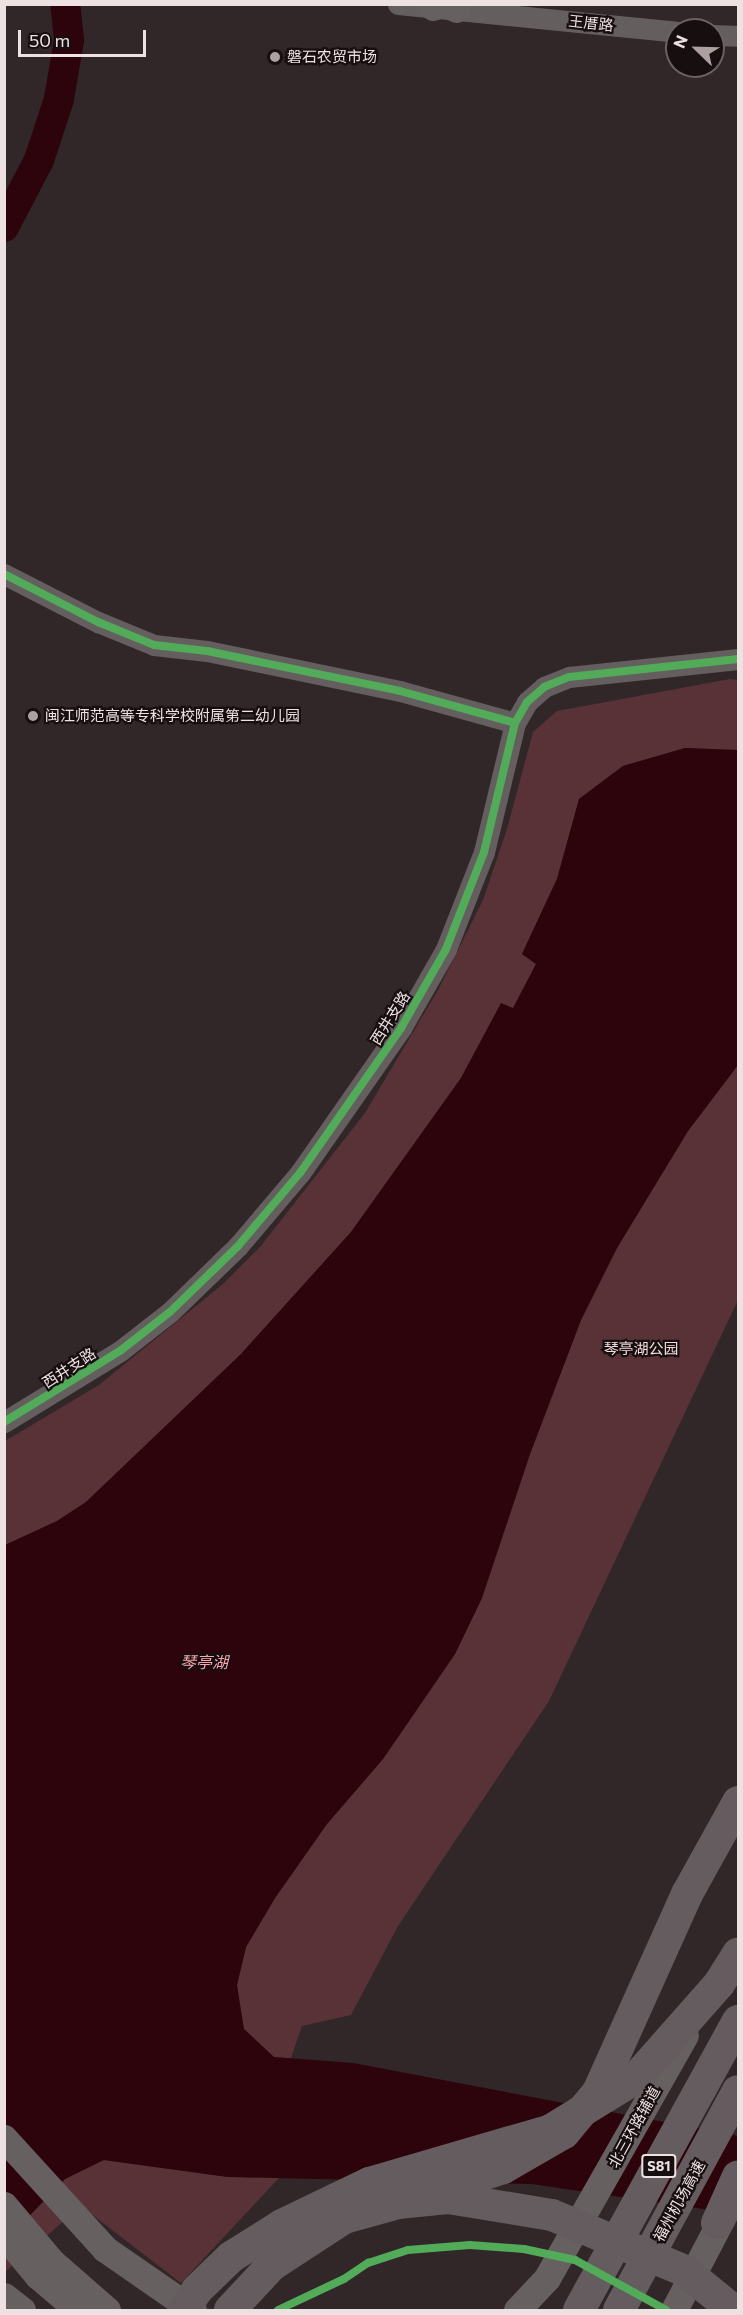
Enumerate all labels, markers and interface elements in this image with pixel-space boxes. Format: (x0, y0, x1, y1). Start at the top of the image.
street label: 王厝路 (568, 12, 614, 34)
scale bar (21, 18, 148, 56)
north arrow (665, 18, 725, 78)
text: 50 m (29, 29, 70, 51)
text: N (669, 32, 691, 51)
place label: 磐石农贸市场 (287, 48, 377, 66)
marker: 磐石农贸市场 (268, 50, 282, 64)
place label: 闽江师范高等专科学校附属第二幼儿园 (45, 707, 300, 725)
marker: 闽江师范高等专科学校附属第二幼儿园 (26, 709, 40, 723)
street label: 西井支路 (366, 988, 414, 1048)
park label: 琴亭湖公园 (604, 1340, 678, 1358)
street label: 西井支路 (39, 1344, 99, 1392)
water label: 琴亭湖 (180, 1652, 228, 1672)
street label: 北三环路辅道 (604, 2083, 664, 2171)
road number: S81 (641, 2155, 677, 2177)
street label: 福州机场高速 (649, 2157, 709, 2245)

